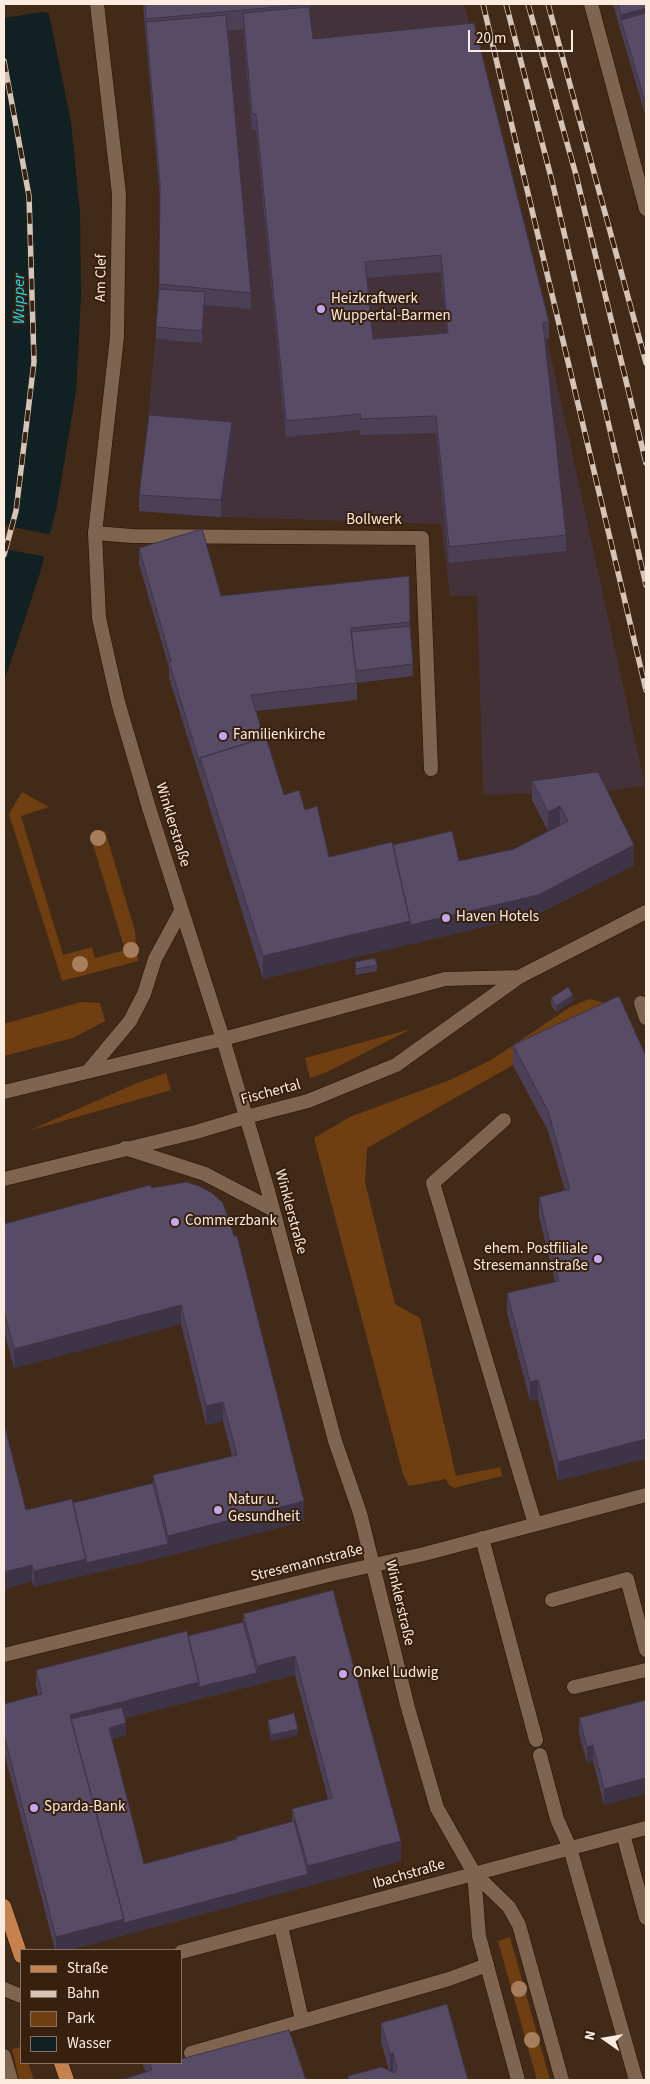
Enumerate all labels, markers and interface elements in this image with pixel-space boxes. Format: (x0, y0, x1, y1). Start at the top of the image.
scale bar (470, 20, 575, 52)
text: 20 m (476, 28, 506, 49)
street label: Am Clef (93, 254, 111, 302)
water label: Wupper (10, 274, 30, 324)
place label: Heizkraftwerk Wuppertal-Barmen (331, 291, 451, 326)
marker: Heizkraftwerk Wuppertal-Barmen (315, 303, 327, 315)
street label: Bollwerk (346, 512, 402, 530)
place label: Familienkirche (233, 727, 325, 745)
marker: Familienkirche (217, 730, 229, 742)
street label: Winklerstraße (151, 781, 193, 869)
place label: Haven Hotels (456, 909, 539, 927)
marker: Haven Hotels (440, 912, 452, 924)
street label: Fischertal (239, 1076, 303, 1110)
street label: Winklerstraße (270, 1168, 310, 1256)
place label: Commerzbank (185, 1213, 277, 1231)
marker: Commerzbank (169, 1216, 181, 1228)
place label: ehem. Postfiliale Stresemannstraße (473, 1241, 588, 1276)
marker: ehem. Postfiliale Stresemannstraße (592, 1253, 604, 1265)
place label: Natur u. Gesundheit (228, 1492, 300, 1527)
marker: Natur u. Gesundheit (212, 1504, 224, 1516)
street label: Stresemannstraße (249, 1541, 365, 1587)
street label: Winklerstraße (380, 1559, 418, 1647)
place label: Onkel Ludwig (353, 1665, 438, 1683)
marker: Onkel Ludwig (337, 1668, 349, 1680)
place label: Sparda-Bank (44, 1799, 125, 1817)
marker: Sparda-Bank (28, 1802, 40, 1814)
street label: Ibachstraße (371, 1856, 447, 1894)
legend (20, 1949, 182, 2064)
text: Straße (67, 1958, 108, 1979)
text: Bahn (67, 1983, 100, 2004)
text: Park (67, 2008, 95, 2029)
north arrow (580, 2014, 630, 2064)
text: N (580, 2029, 601, 2042)
text: Wasser (67, 2033, 111, 2054)

